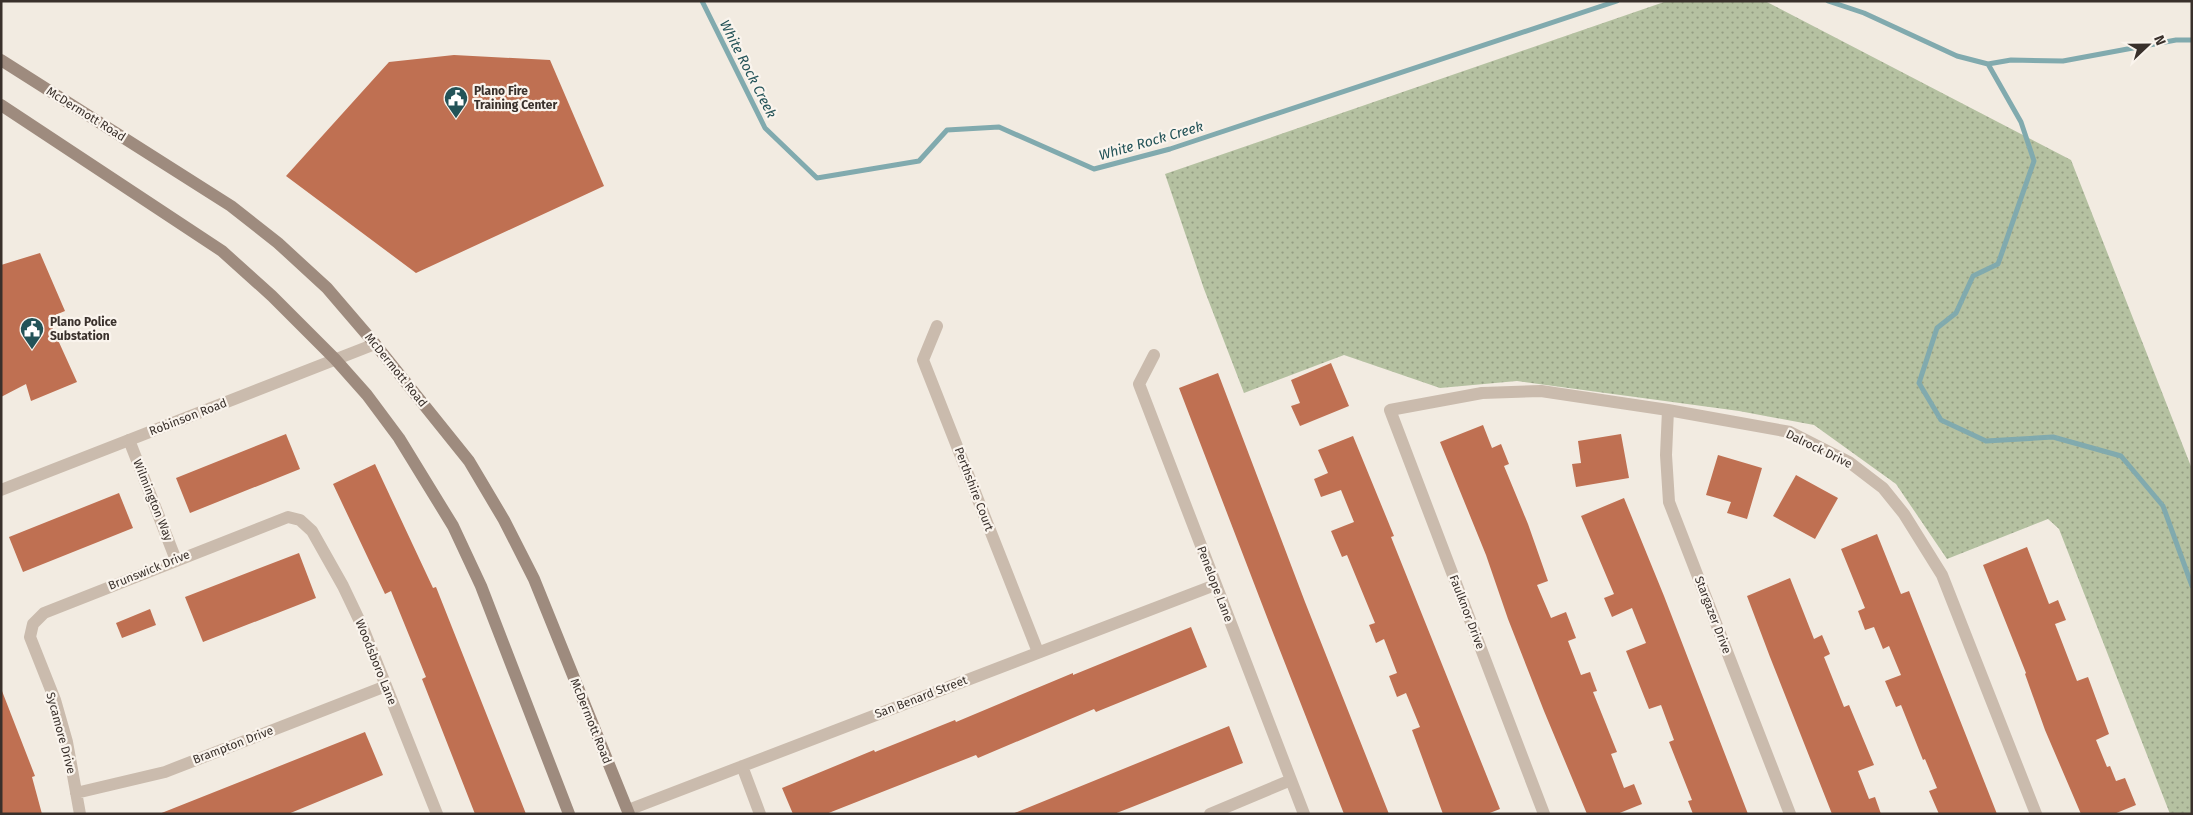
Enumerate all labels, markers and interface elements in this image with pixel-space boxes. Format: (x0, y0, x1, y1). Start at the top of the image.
water label: White Rock Creek (716, 17, 780, 121)
north arrow (2123, 20, 2173, 70)
text: N (2150, 33, 2169, 48)
street label: McDermott Road (44, 84, 128, 144)
place label: Plano Fire Training Center (474, 84, 557, 112)
public building icon: Plano Fire Training Center (443, 85, 469, 119)
water label: White Rock Creek (1097, 118, 1205, 164)
place label: Plano Police Substation (50, 315, 117, 343)
public building icon: Plano Police Substation (19, 316, 45, 350)
street label: McDermott Road (362, 330, 430, 410)
street label: Robinson Road (147, 396, 229, 438)
street label: Dalrock Drive (1784, 427, 1854, 471)
street label: Perthshire Court (952, 445, 997, 533)
street label: Wilmington Way (130, 457, 176, 543)
street label: Penelope Lane (1194, 544, 1236, 624)
street label: Brunswick Drive (106, 547, 192, 593)
street label: Faulknor Drive (1446, 573, 1488, 651)
street label: Stargazer Drive (1692, 574, 1734, 656)
street label: Woodsboro Lane (352, 617, 400, 707)
street label: San Benard Street (873, 673, 970, 721)
street label: McDermott Road (568, 676, 614, 766)
street label: Sycamore Drive (43, 691, 79, 775)
street label: Brampton Drive (191, 723, 275, 767)

